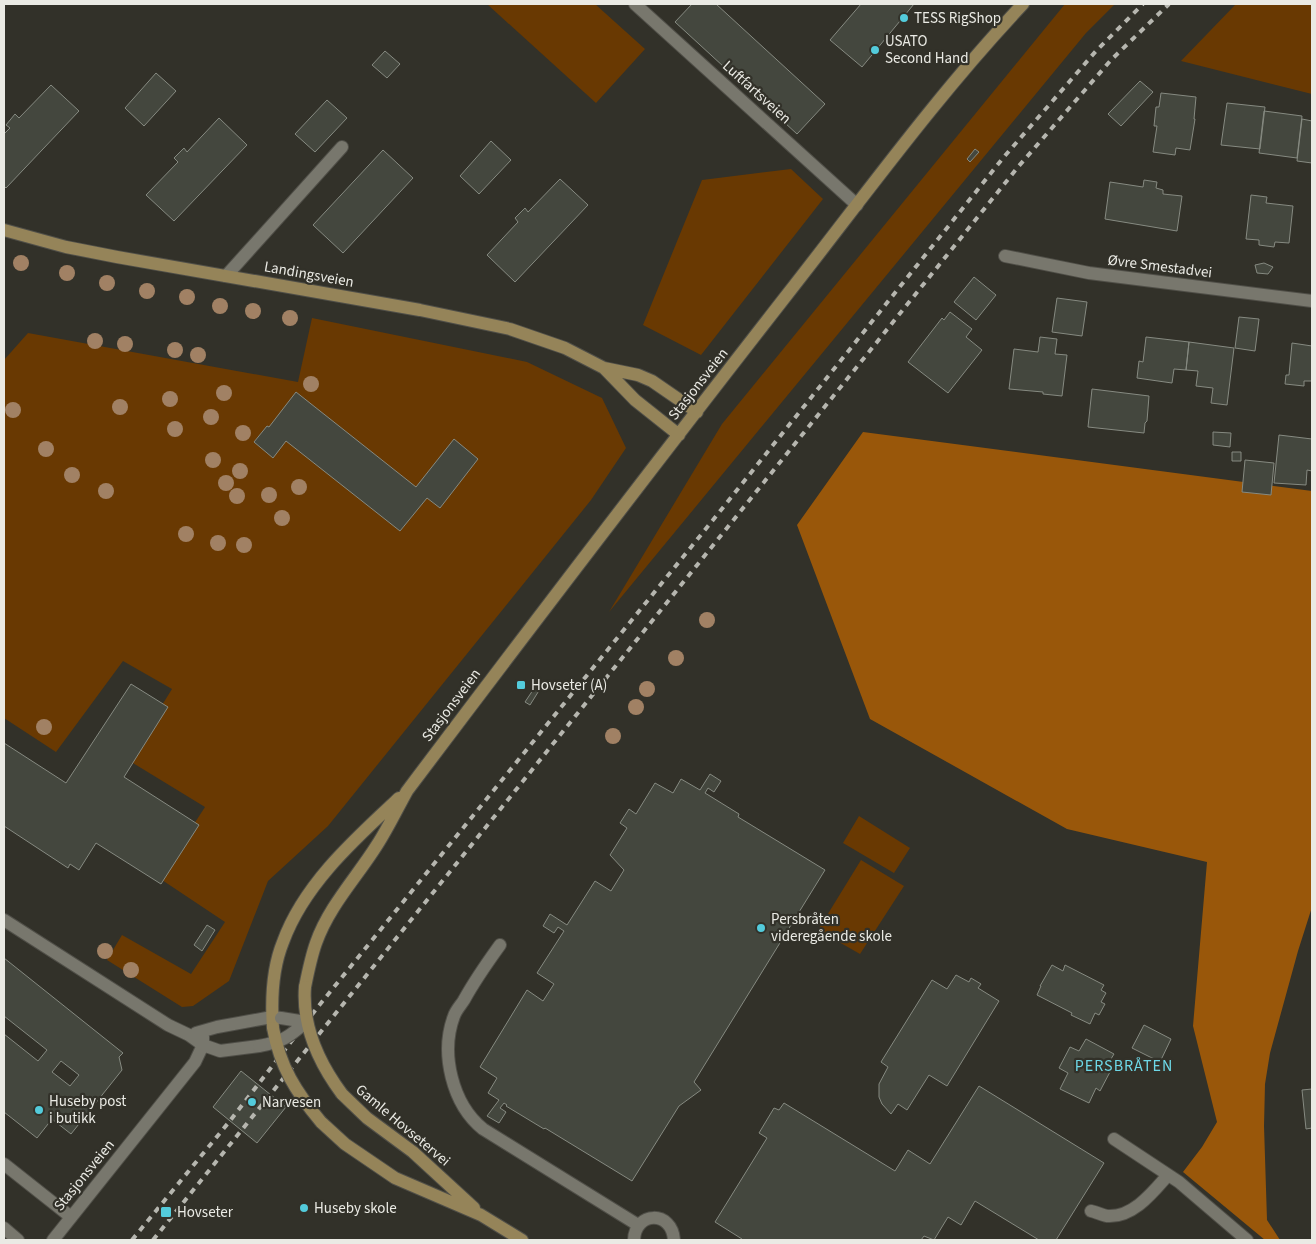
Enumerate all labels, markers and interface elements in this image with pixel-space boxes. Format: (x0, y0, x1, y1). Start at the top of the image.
place label: TESS RigShop (914, 8, 1001, 29)
marker: TESS RigShop (898, 12, 910, 24)
place label: USATO Second Hand (885, 31, 969, 69)
marker: USATO Second Hand (869, 44, 881, 56)
street label: Luftfartsveien (718, 56, 796, 129)
street label: Øvre Smestadvei (1107, 250, 1213, 283)
street label: Landingsveien (262, 256, 355, 293)
street label: Stasjonsveien (664, 344, 733, 425)
street label: Stasjonsveien (417, 665, 486, 746)
place label: Hovseter (A) (531, 675, 607, 696)
marker: Hovseter (A) (515, 679, 527, 691)
place label: Persbråten videregående skole (771, 909, 892, 947)
marker: Persbråten videregående skole (755, 922, 767, 934)
district label: PERSBRÅTEN (1075, 1055, 1173, 1077)
street label: Gamle Hovsetervei (351, 1079, 455, 1171)
place label: Huseby post i butikk (49, 1091, 126, 1129)
place label: Narvesen (262, 1092, 321, 1113)
marker: Narvesen (246, 1096, 258, 1108)
marker: Huseby post i butikk (33, 1104, 45, 1116)
street label: Stasjonsveien (49, 1135, 120, 1215)
place label: Huseby skole (314, 1198, 397, 1219)
place label: Hovseter (177, 1202, 234, 1223)
marker: Huseby skole (298, 1202, 310, 1214)
marker: Hovseter (159, 1205, 173, 1219)

